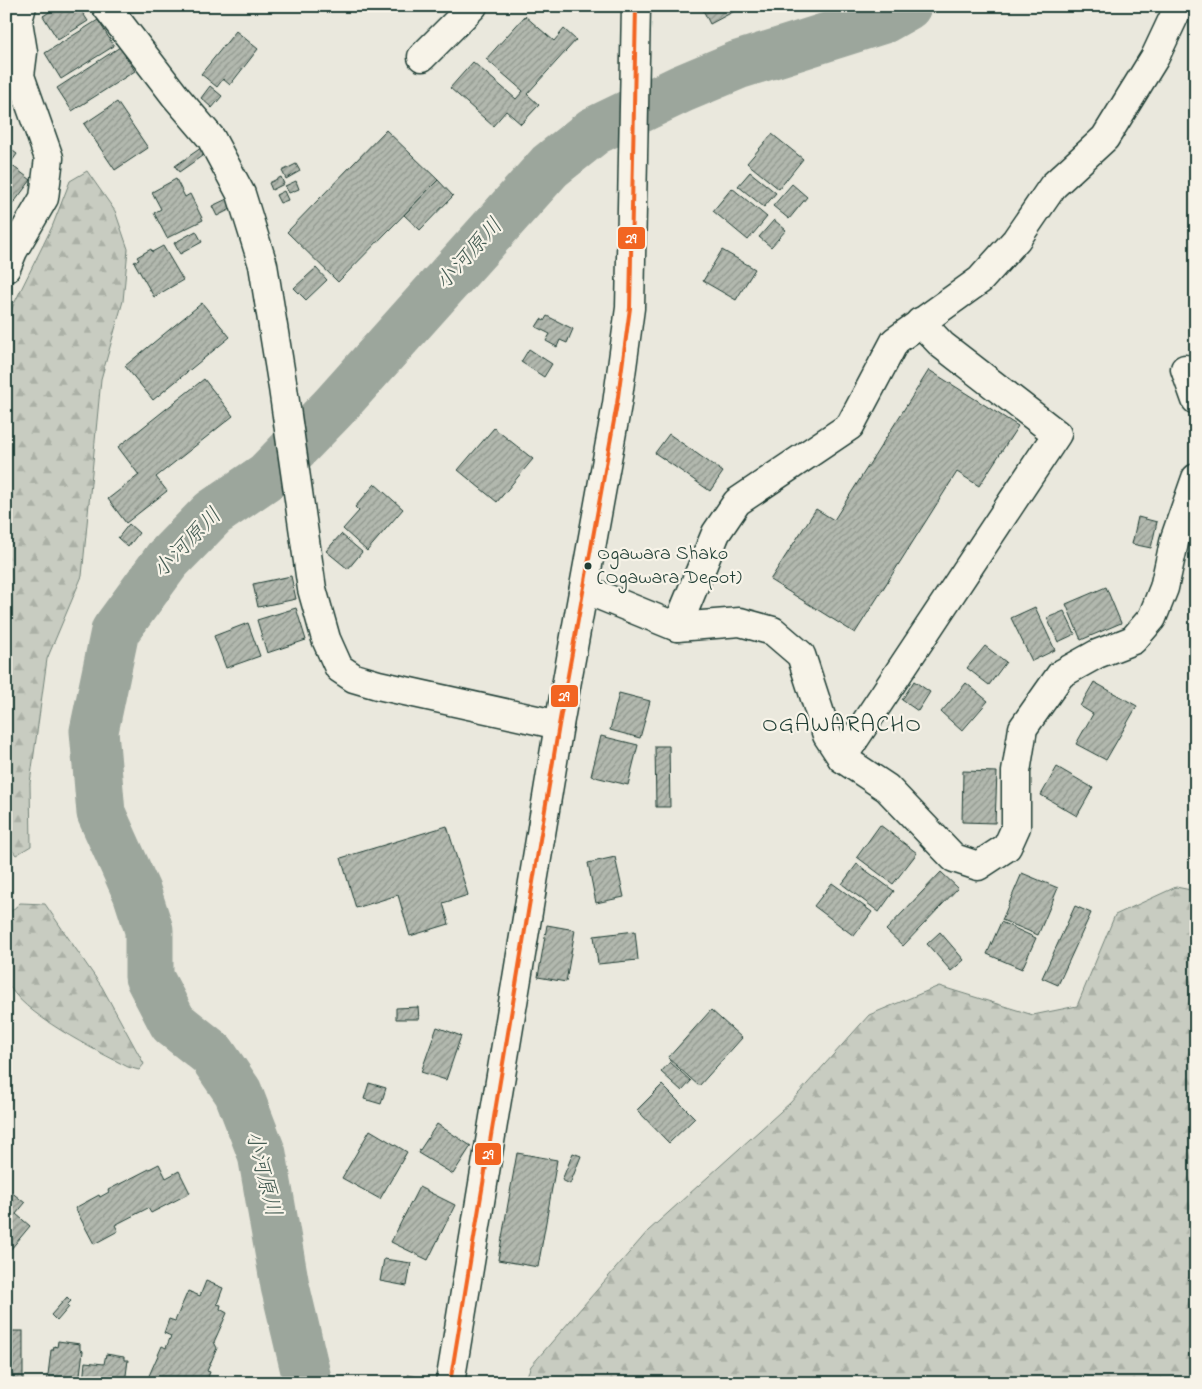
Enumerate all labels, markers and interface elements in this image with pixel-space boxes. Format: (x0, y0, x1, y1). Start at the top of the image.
water label: 小河原川 (429, 212, 511, 298)
line badge: 29 (617, 226, 646, 250)
text: 29 (624, 229, 637, 250)
water label: 小河原川 (146, 501, 230, 587)
place label: Ogawara Shako (Ogawara Depot) (597, 540, 742, 594)
marker: Ogawara Shako (Ogawara Depot) (583, 561, 593, 571)
line badge: 29 (550, 684, 579, 708)
text: 29 (557, 687, 570, 708)
district label: OGAWARACHO (762, 708, 922, 743)
water label: 小河原川 (236, 1127, 288, 1221)
line badge: 29 (474, 1142, 502, 1166)
text: 29 (481, 1145, 494, 1166)

